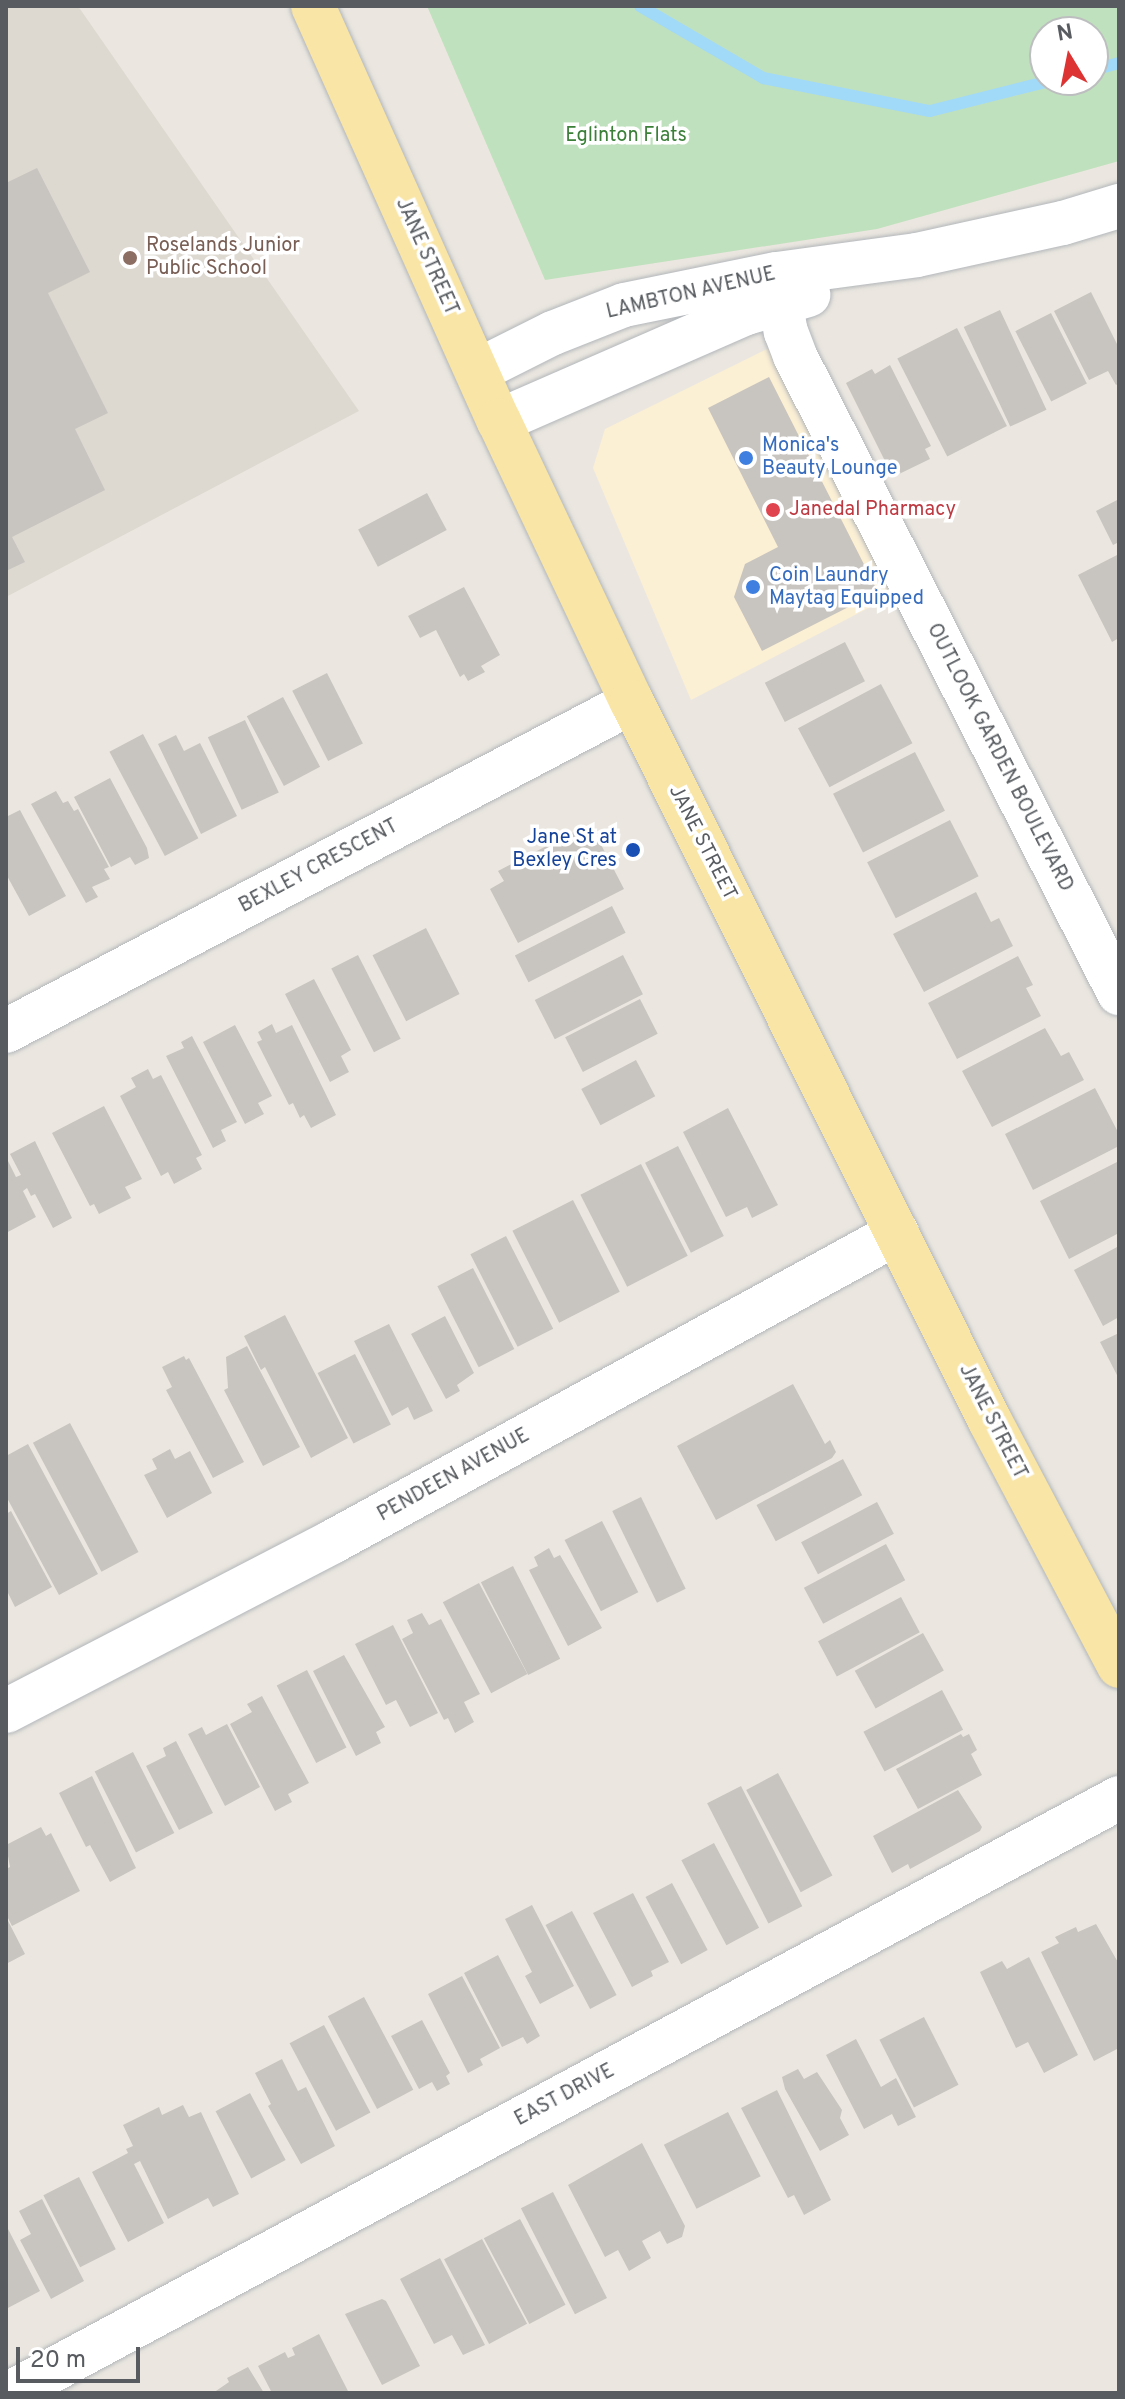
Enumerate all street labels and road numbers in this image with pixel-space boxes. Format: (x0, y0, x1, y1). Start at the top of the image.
street label: JANE STREET (389, 195, 463, 319)
street label: LAMBTON AVENUE (604, 263, 778, 325)
street label: OUTLOOK GARDEN BOULEVARD (921, 620, 1077, 896)
street label: JANE STREET (663, 781, 741, 905)
street label: BEXLEY CRESCENT (235, 815, 403, 919)
street label: JANE STREET (953, 1360, 1031, 1484)
street label: PENDEEN AVENUE (373, 1424, 535, 1528)
street label: EAST DRIVE (511, 2060, 619, 2132)

